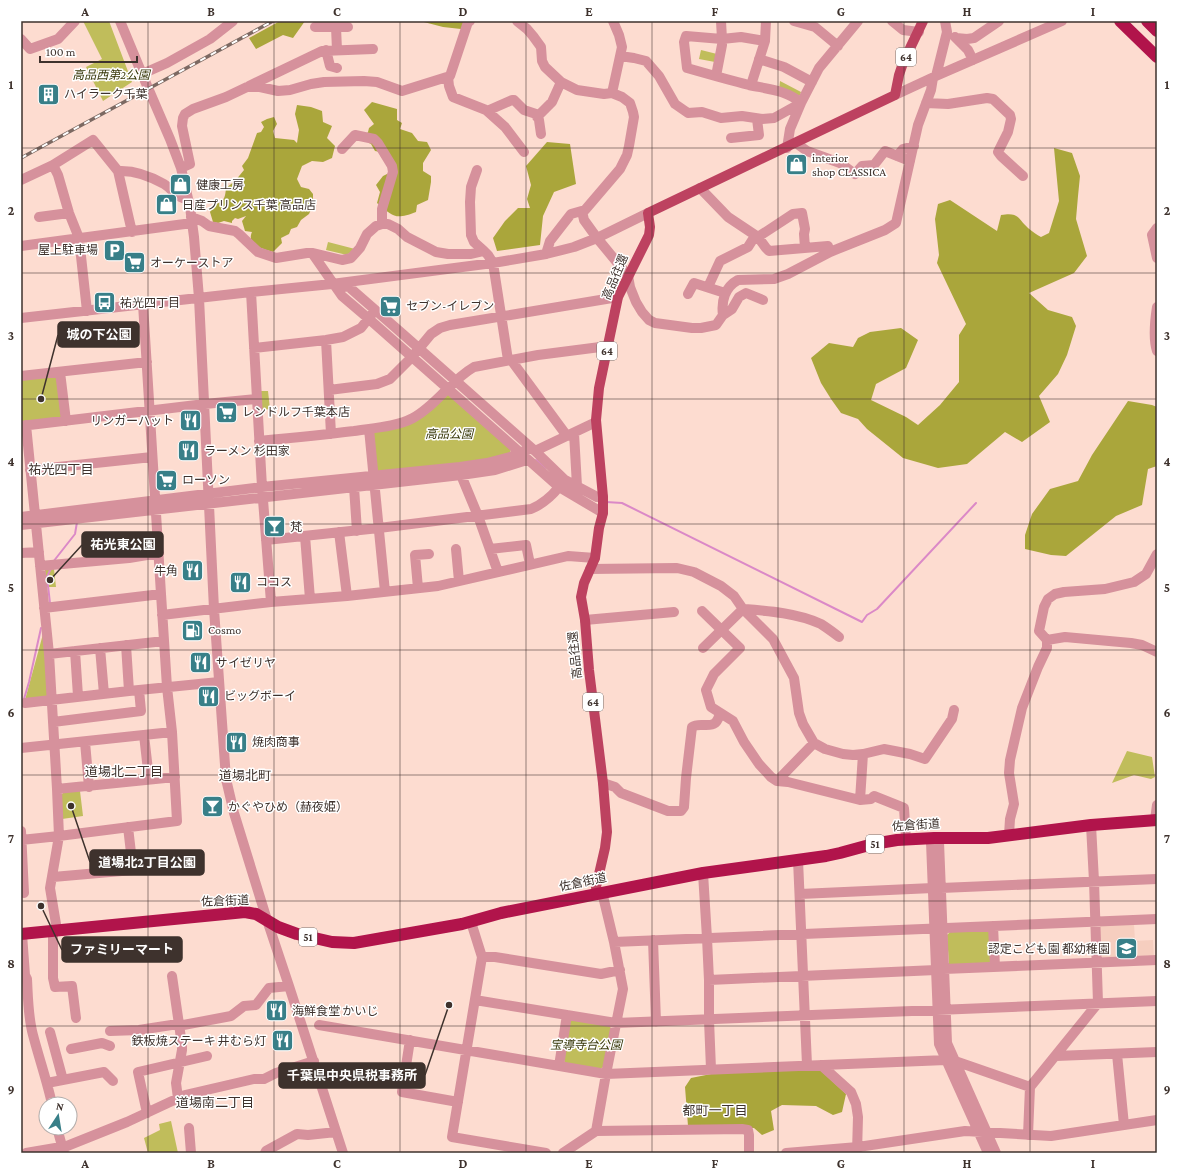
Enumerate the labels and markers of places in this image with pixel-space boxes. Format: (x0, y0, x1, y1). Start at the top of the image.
building icon: ハイラーク千葉 (35, 81, 61, 107)
place label: ハイラーク千葉 (64, 87, 148, 101)
place label: interior shop CLASSICA (812, 151, 886, 179)
shop icon: interior shop CLASSICA (784, 152, 810, 178)
shop icon: 健康工房 (167, 172, 193, 198)
place label: 健康工房 (196, 178, 244, 192)
shop icon: 日産プリンス千葉 高品店 (154, 192, 180, 218)
place label: 日産プリンス千葉 高品店 (182, 198, 316, 212)
parking icon: 屋上駐車場 (101, 237, 127, 263)
place label: 屋上駐車場 (38, 243, 98, 257)
supermarket icon: オーケーストア (121, 250, 147, 276)
place label: オーケーストア (150, 256, 233, 270)
bus stop icon: 祐光四丁目 (92, 290, 118, 316)
supermarket icon: セブン-イレブン (378, 293, 404, 319)
place label: 祐光四丁目 (120, 296, 180, 310)
place label: セブン-イレブン (406, 299, 494, 313)
callout: 城の下公園 (58, 322, 139, 347)
supermarket icon: レンドルフ千葉本店 (213, 399, 239, 425)
place label: レンドルフ千葉本店 (242, 405, 350, 419)
restaurant icon: リンガーハット (177, 408, 203, 434)
place label: リンガーハット (90, 414, 174, 428)
restaurant icon: ラーメン 杉田家 (175, 438, 201, 464)
place label: ラーメン 杉田家 (204, 444, 290, 458)
supermarket icon: ローソン (153, 467, 179, 493)
place label: ローソン (182, 473, 230, 487)
bar icon: 梵 (262, 514, 288, 540)
place label: 梵 (290, 520, 302, 534)
callout: 祐光東公園 (82, 532, 163, 557)
restaurant icon: 牛角 (180, 558, 206, 584)
place label: 牛角 (154, 564, 178, 578)
restaurant icon: ココス (228, 569, 254, 595)
place label: ココス (256, 575, 292, 589)
fuel station icon: Cosmo (179, 617, 205, 643)
place label: Cosmo (208, 623, 241, 637)
restaurant icon: サイゼリヤ (188, 650, 214, 676)
place label: サイゼリヤ (216, 656, 276, 670)
restaurant icon: ビッグボーイ (196, 683, 222, 709)
place label: ビッグボーイ (224, 689, 296, 703)
restaurant icon: 焼肉商事 (223, 729, 249, 755)
place label: 焼肉商事 (252, 735, 300, 749)
bar icon: かぐやひめ（赫夜姫） (200, 794, 226, 820)
place label: かぐやひめ（赫夜姫） (228, 800, 348, 814)
callout: 道場北2丁目公園 (90, 850, 204, 875)
school or university icon: 認定こども園 都幼稚園 (1113, 936, 1139, 962)
callout: ファミリーマート (62, 937, 182, 962)
place label: 認定こども園 都幼稚園 (988, 942, 1110, 956)
restaurant icon: 海鮮食堂 かいじ (263, 998, 289, 1024)
place label: 海鮮食堂 かいじ (292, 1004, 378, 1018)
restaurant icon: 鉄板焼ステーキ 井むら灯 (269, 1028, 295, 1054)
place label: 鉄板焼ステーキ 井むら灯 (132, 1034, 266, 1048)
callout: 千葉県中央県税事務所 (279, 1063, 425, 1088)

